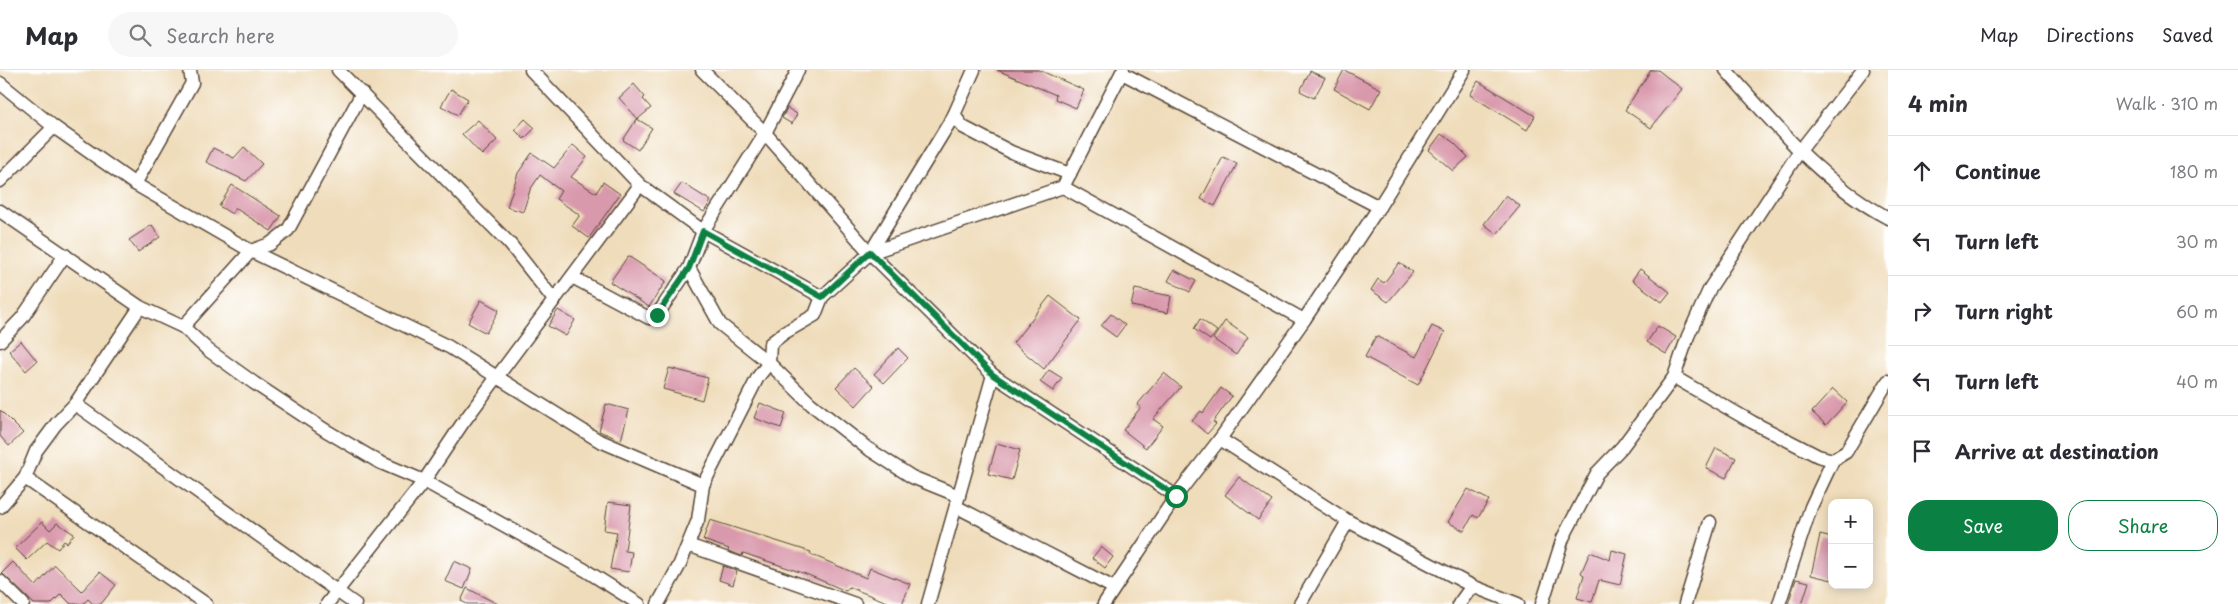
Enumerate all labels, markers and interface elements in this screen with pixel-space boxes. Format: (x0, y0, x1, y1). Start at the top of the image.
search box (108, 12, 458, 57)
text: Map (25, 17, 78, 53)
icon: search (126, 21, 154, 49)
text: Search here (166, 21, 275, 49)
text: Map (1980, 21, 2018, 48)
text: Directions (2046, 21, 2134, 48)
text: Saved (2162, 21, 2213, 48)
text: 4 min (1908, 87, 1968, 119)
text: Walk · 310 m (2116, 91, 2218, 115)
icon: ahead (1908, 157, 1936, 185)
text: Continue (1955, 157, 2041, 185)
text: 180 m (2170, 159, 2218, 183)
icon: left (1908, 227, 1936, 255)
text: Turn left (1955, 227, 2039, 255)
text: 30 m (2176, 229, 2218, 253)
icon: right (1908, 297, 1936, 325)
text: Turn right (1955, 297, 2053, 325)
text: 60 m (2176, 299, 2218, 323)
route end (646, 304, 669, 327)
icon: left (1908, 367, 1936, 395)
text: Turn left (1955, 367, 2039, 395)
text: 40 m (2176, 369, 2218, 393)
icon: arrive (1908, 437, 1936, 465)
text: Arrive at destination (1955, 437, 2159, 465)
route start (1165, 485, 1188, 508)
map controls (1828, 499, 1873, 589)
button: + (1828, 499, 1873, 544)
button: Save (1908, 500, 2058, 551)
button: Share (2068, 500, 2218, 551)
button: − (1828, 544, 1873, 589)

